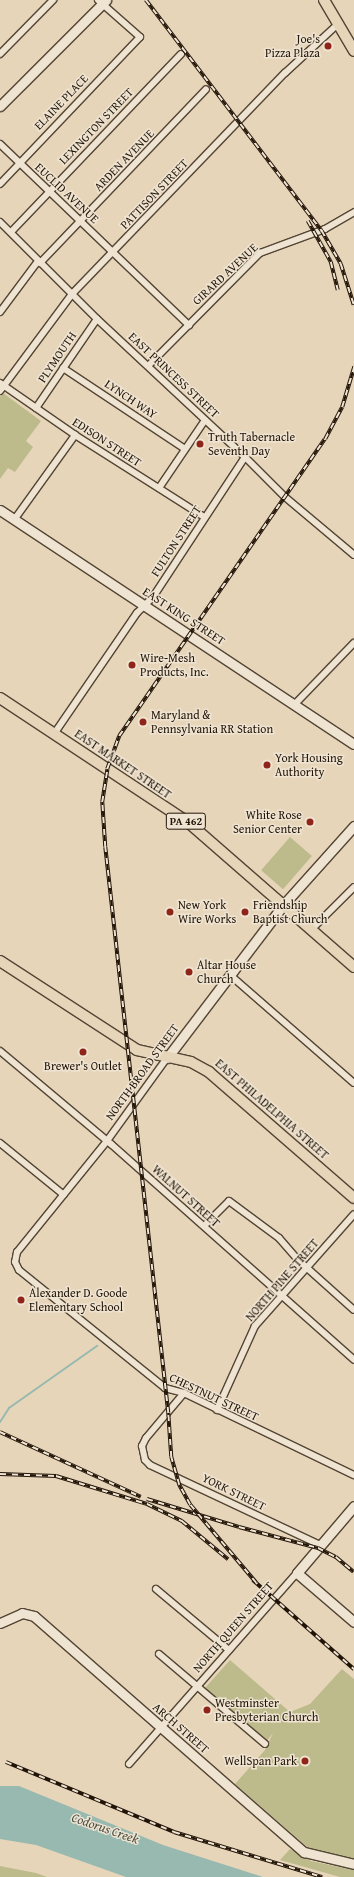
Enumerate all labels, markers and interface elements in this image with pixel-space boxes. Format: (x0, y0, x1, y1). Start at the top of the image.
place label: Joe's Pizza Plaza (265, 32, 320, 60)
marker: Joe's Pizza Plaza (323, 41, 333, 51)
street label: ELAINE PLACE (31, 71, 91, 133)
street label: LEXINGTON STREET (56, 85, 136, 167)
street label: ARDEN AVENUE (91, 126, 157, 194)
street label: PATTISON STREET (117, 156, 191, 232)
street label: EUCLID AVENUE (32, 160, 102, 226)
street label: GIRARD AVENUE (189, 240, 261, 308)
street label: PLYMOUTH (35, 329, 79, 385)
street label: EAST PRINCESS STREET (126, 329, 222, 421)
street label: LYNCH WAY (102, 376, 160, 422)
street label: EDISON STREET (70, 414, 144, 470)
place label: Truth Tabernacle Seventh Day (208, 430, 295, 458)
marker: Truth Tabernacle Seventh Day (195, 439, 205, 449)
street label: FULTON STREET (148, 503, 204, 579)
street label: EAST KING STREET (140, 584, 228, 648)
place label: Wire-Mesh Products, Inc. (140, 651, 209, 679)
marker: Wire-Mesh Products, Inc. (127, 660, 137, 670)
place label: Maryland & Pennsylvania RR Station (151, 708, 273, 736)
marker: Maryland & Pennsylvania RR Station (138, 717, 148, 727)
street label: EAST MARKET STREET (72, 726, 174, 802)
place label: York Housing Authority (275, 751, 343, 779)
marker: York Housing Authority (262, 760, 272, 770)
place label: White Rose Senior Center (233, 808, 302, 836)
road number: PA 462 (165, 812, 207, 830)
marker: White Rose Senior Center (305, 817, 315, 827)
place label: New York Wire Works (178, 898, 236, 926)
place label: Friendship Baptist Church (253, 898, 328, 926)
marker: New York Wire Works (165, 907, 175, 917)
marker: Friendship Baptist Church (240, 907, 250, 917)
place label: Altar House Church (197, 958, 256, 986)
marker: Altar House Church (184, 967, 194, 977)
street label: NORTH BROAD STREET (102, 1021, 182, 1123)
marker: Brewer's Outlet (78, 1047, 88, 1057)
street label: EAST PHILADELPHIA STREET (212, 1056, 332, 1162)
place label: Brewer's Outlet (44, 1059, 122, 1073)
street label: WALNUT STREET (149, 1162, 223, 1230)
street label: NORTH PINE STREET (242, 1236, 322, 1324)
place label: Alexander D. Goode Elementary School (29, 1286, 127, 1314)
marker: Alexander D. Goode Elementary School (16, 1295, 26, 1305)
street label: CHESTNUT STREET (167, 1370, 261, 1424)
street label: YORK STREET (200, 1470, 268, 1514)
street label: NORTH QUEEN STREET (190, 1579, 276, 1675)
place label: Westminster Presbyterian Church (215, 1696, 318, 1724)
street label: ARCH STREET (150, 1700, 212, 1756)
marker: Westminster Presbyterian Church (202, 1705, 212, 1715)
place label: WellSpan Park (224, 1754, 297, 1768)
marker: WellSpan Park (300, 1756, 310, 1766)
water label: Codorus Creek (69, 1810, 141, 1848)

